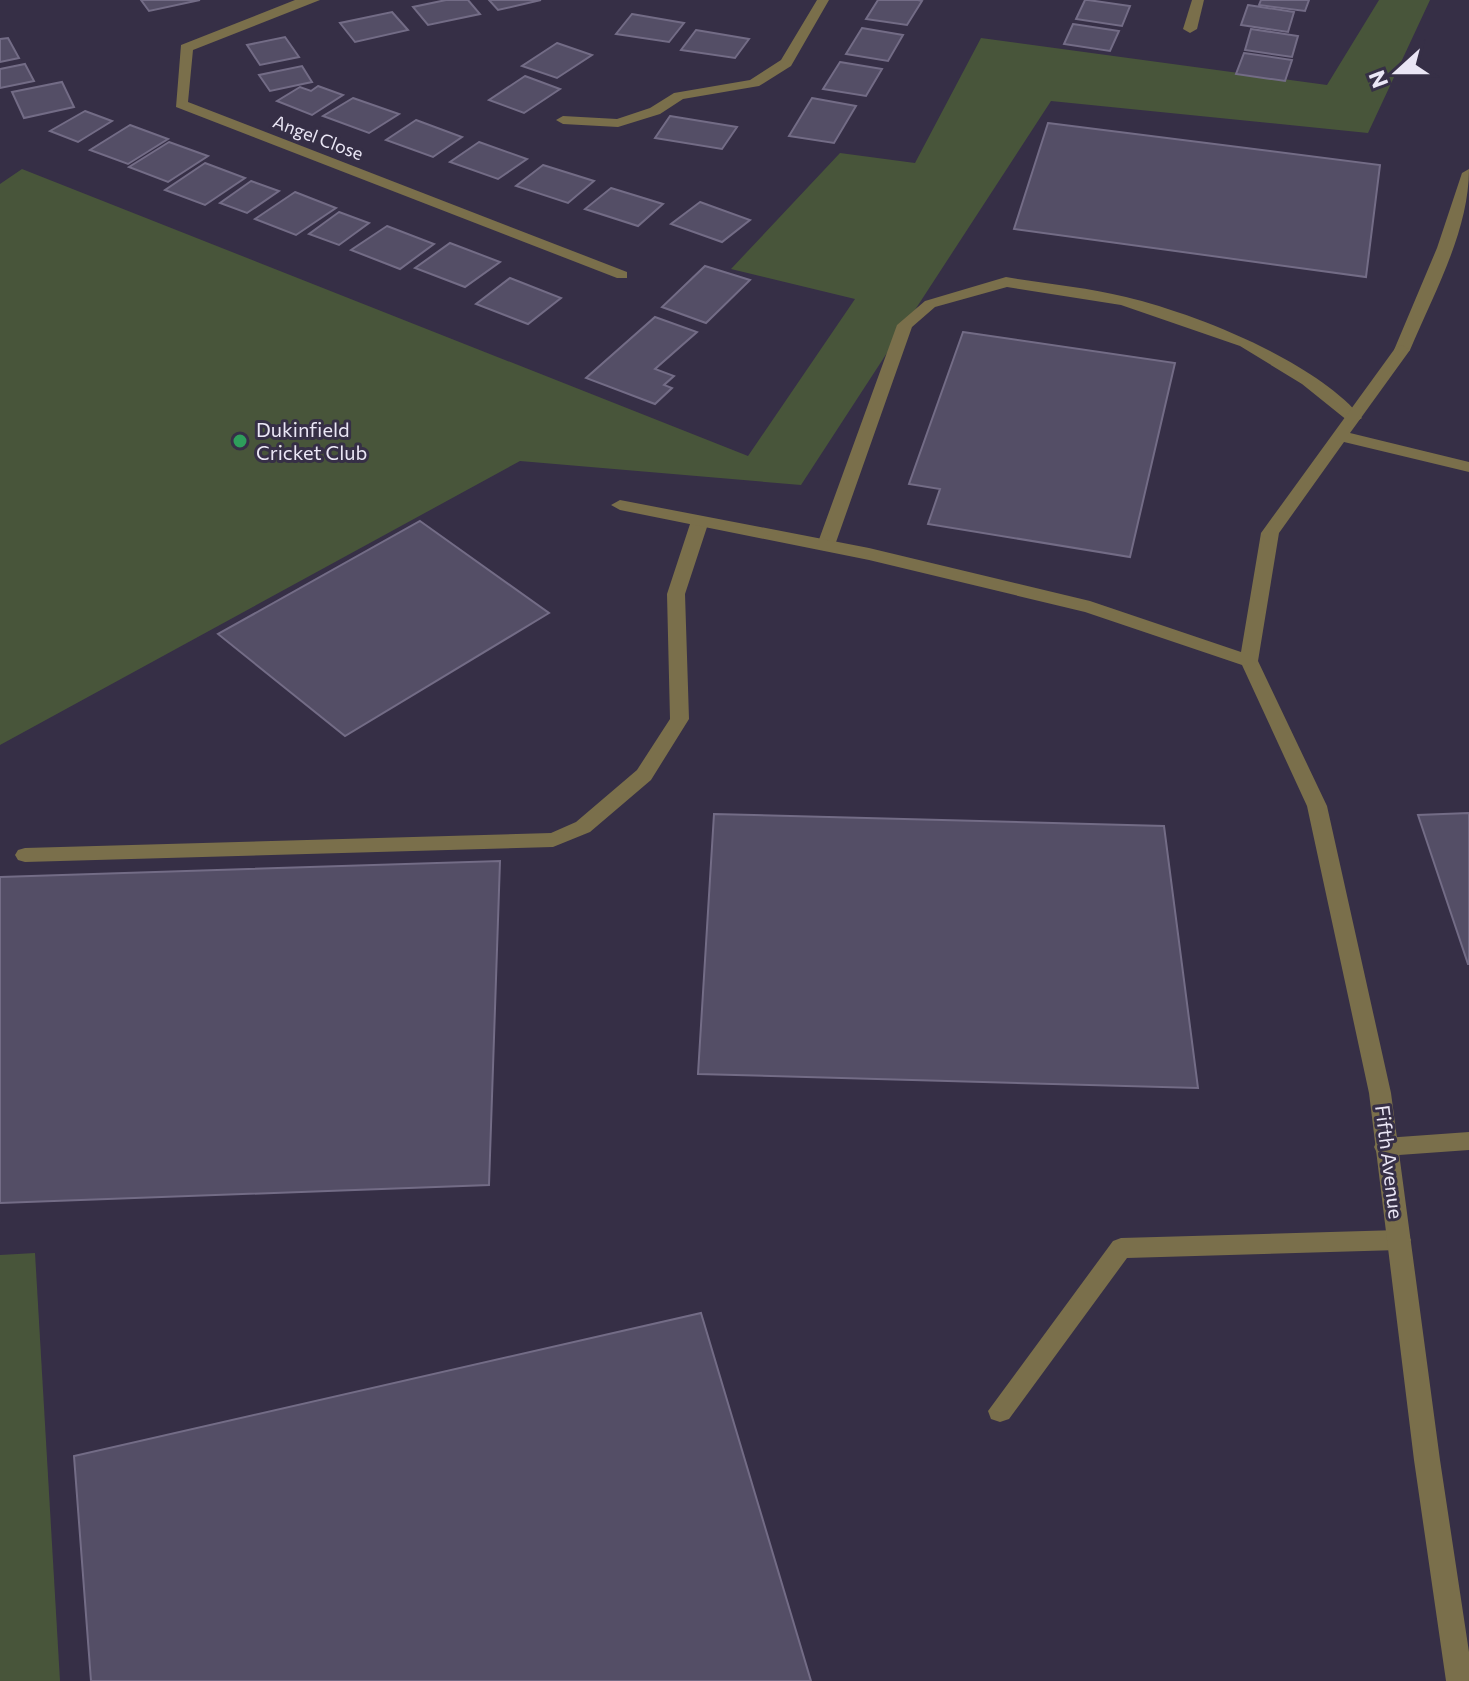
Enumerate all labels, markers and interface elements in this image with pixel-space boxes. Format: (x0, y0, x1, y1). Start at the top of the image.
north arrow (1357, 32, 1437, 112)
text: N (1362, 67, 1393, 92)
street label: Angel Close (270, 110, 367, 164)
place label: Dukinfield Cricket Club (256, 417, 367, 464)
marker: Dukinfield Cricket Club (231, 432, 249, 450)
street label: Fifth Avenue (1371, 1104, 1409, 1220)

